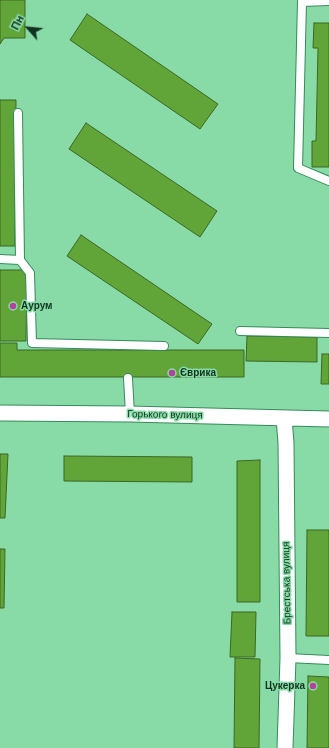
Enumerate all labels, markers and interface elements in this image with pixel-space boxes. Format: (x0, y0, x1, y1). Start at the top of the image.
north arrow (8, 8, 48, 48)
text: Пн (9, 13, 26, 32)
place label: Аурум (21, 300, 52, 312)
marker: Аурум (8, 301, 18, 311)
place label: Єврика (180, 367, 216, 379)
marker: Єврика (167, 368, 177, 378)
street label: Горького вулиця (127, 408, 203, 422)
street label: Брестська вулиця (280, 542, 294, 624)
place label: Цукерка (265, 680, 305, 692)
marker: Цукерка (308, 681, 318, 691)

